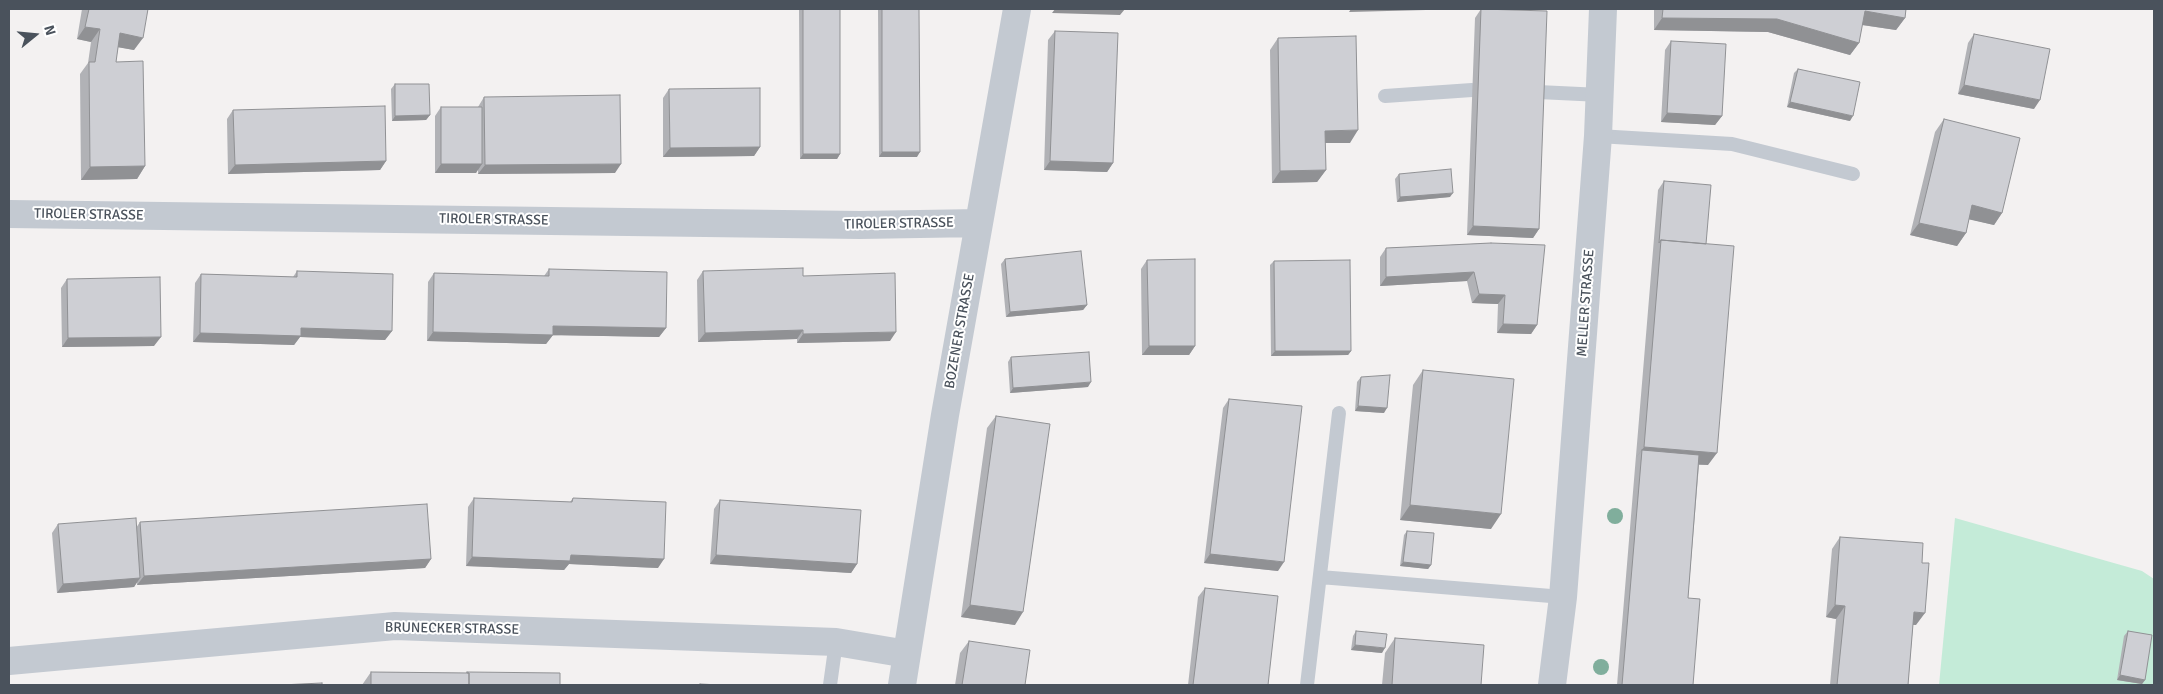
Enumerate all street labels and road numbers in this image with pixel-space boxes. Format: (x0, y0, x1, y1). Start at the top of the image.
street label: TIROLER STRASSE (34, 206, 144, 224)
street label: TIROLER STRASSE (439, 211, 549, 229)
street label: TIROLER STRASSE (844, 215, 954, 233)
street label: MELLER STRASSE (1574, 249, 1598, 357)
street label: BOZENER STRASSE (942, 272, 978, 390)
street label: BRUNECKER STRASSE (385, 619, 519, 639)

